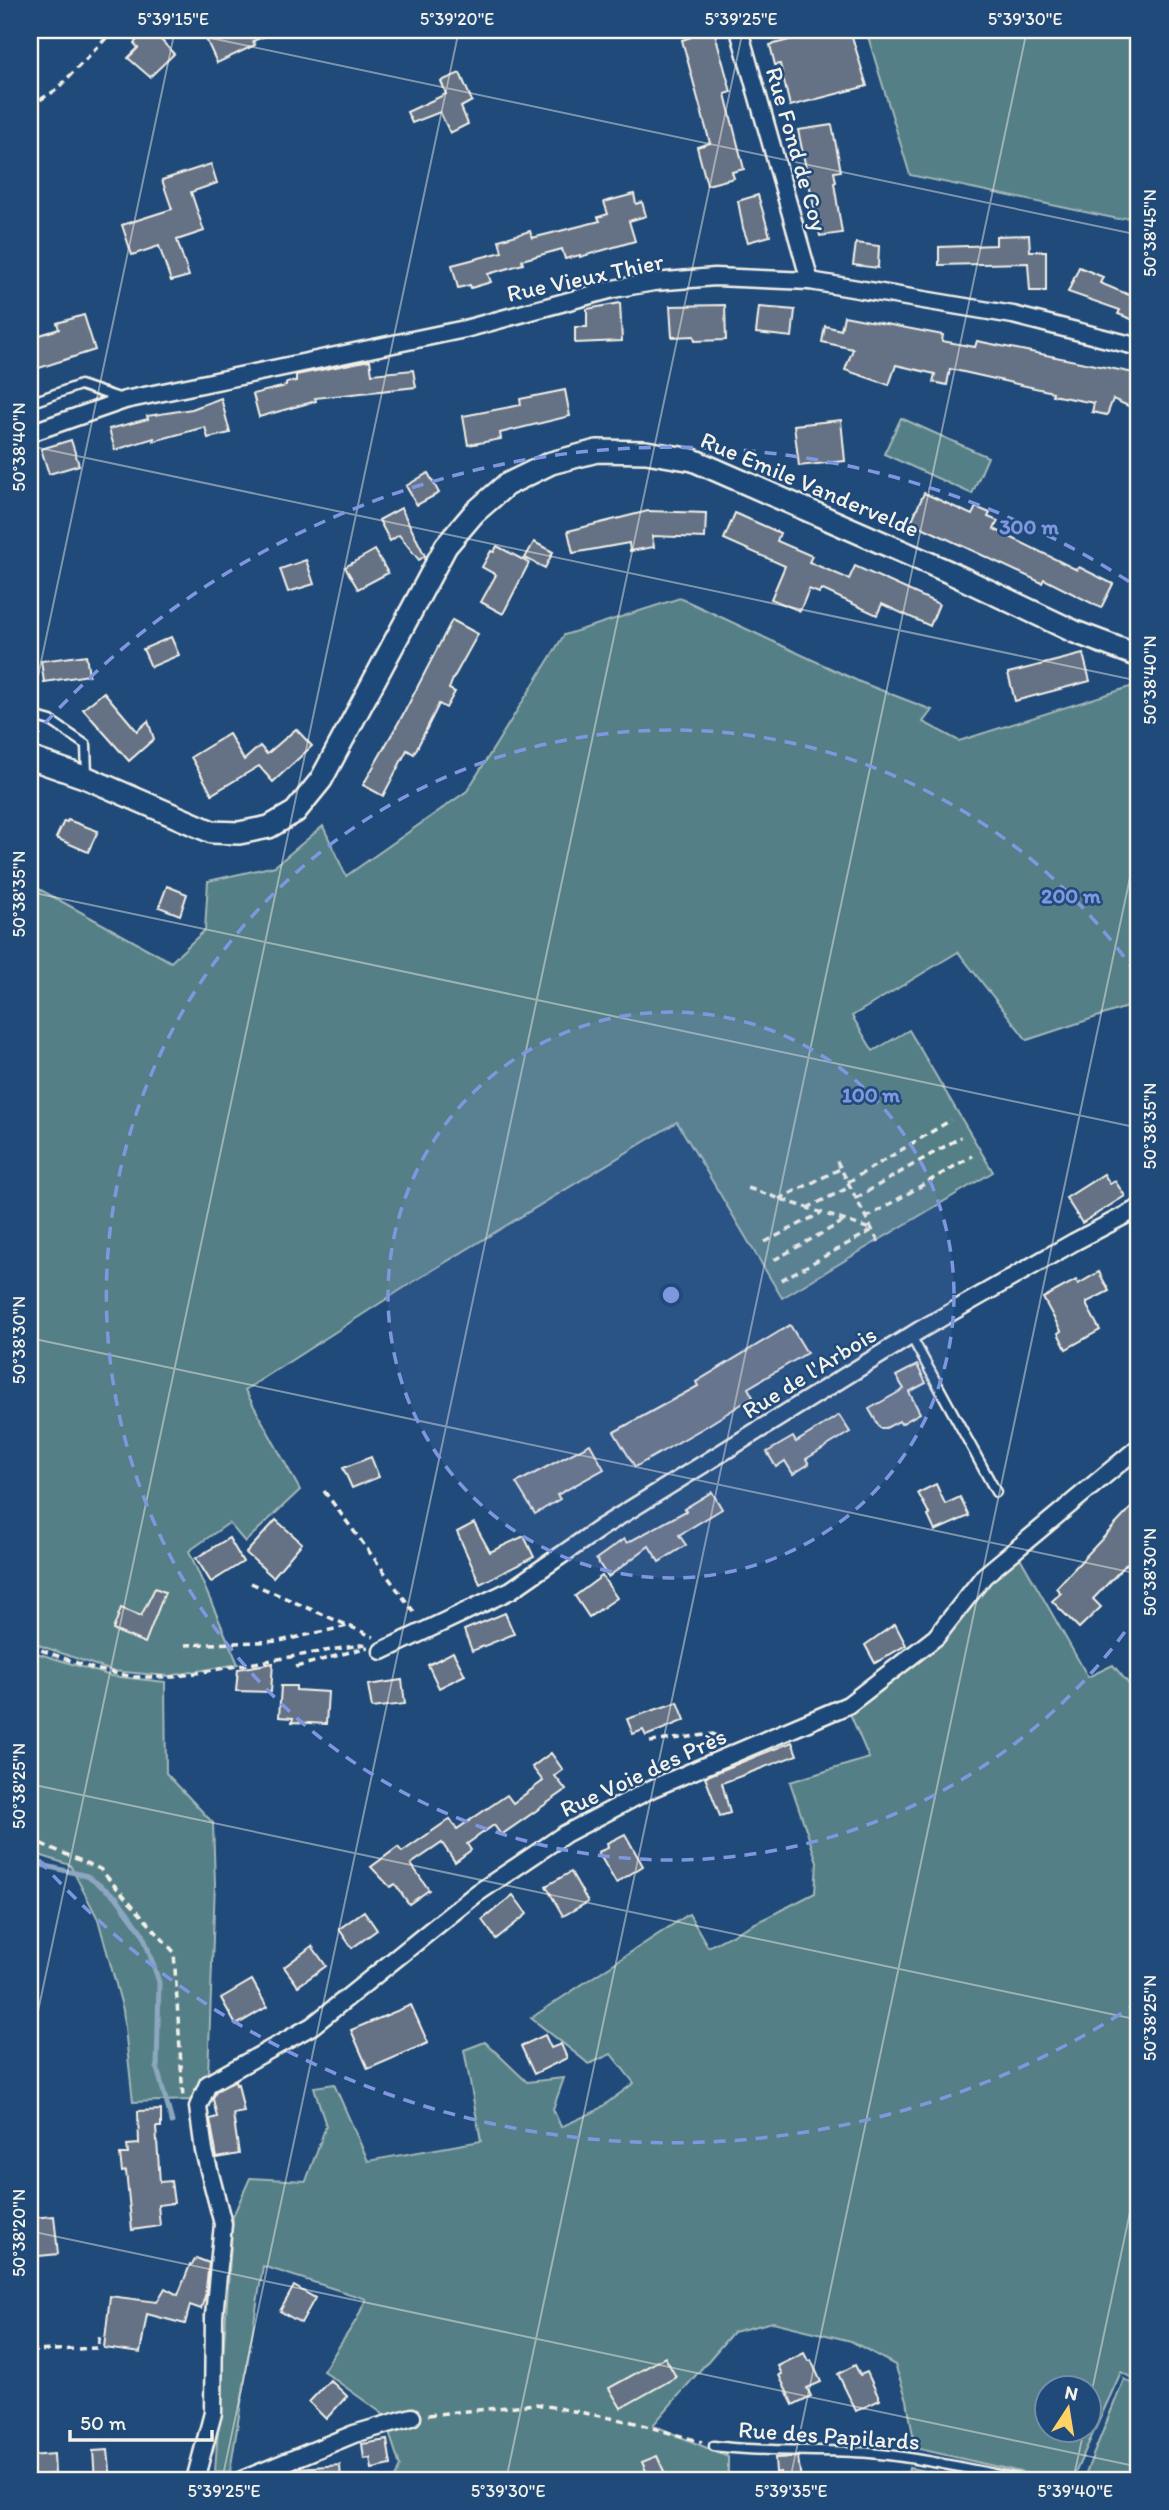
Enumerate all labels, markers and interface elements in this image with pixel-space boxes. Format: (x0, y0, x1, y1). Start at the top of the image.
text: 5°39'15"E (137, 8, 209, 30)
text: 5°39'20"E (420, 8, 494, 30)
text: 5°39'25"E (705, 8, 777, 30)
text: 5°39'30"E (988, 8, 1062, 30)
street label: Rue Fond de Coy (760, 63, 834, 235)
text: 50°38'45"N (1139, 189, 1161, 277)
street label: Rue Vieux Thier (504, 246, 666, 308)
text: 50°38'40"N (8, 402, 30, 492)
street label: Rue Emile Vandervelde (696, 425, 924, 543)
text: 300 m (999, 514, 1059, 539)
text: 50°38'40"N (1139, 635, 1161, 725)
text: 50°38'35"N (8, 851, 30, 937)
text: 200 m (1041, 883, 1101, 908)
text: 100 m (842, 1082, 900, 1107)
text: 50°38'35"N (1139, 1083, 1161, 1169)
centre of rings (659, 1283, 683, 1307)
text: 50°38'30"N (8, 1296, 30, 1384)
street label: Rue de l'Arbois (737, 1319, 881, 1425)
text: 50°38'30"N (1139, 1528, 1161, 1616)
street label: Rue Voie des Près (555, 1721, 731, 1823)
text: 50°38'25"N (8, 1743, 30, 1829)
text: 50°38'25"N (1139, 1975, 1161, 2061)
text: 50°38'20"N (8, 2189, 30, 2277)
north arrow (1032, 2374, 1102, 2444)
text: N (1063, 2380, 1080, 2405)
scale bar (70, 2398, 212, 2442)
text: 50 m (80, 2410, 127, 2435)
street label: Rue des Papilards (737, 2414, 921, 2456)
text: 5°39'25"E (188, 2480, 260, 2502)
text: 5°39'30"E (471, 2480, 545, 2502)
text: 5°39'35"E (754, 2480, 828, 2502)
text: 5°39'40"E (1037, 2480, 1113, 2502)

